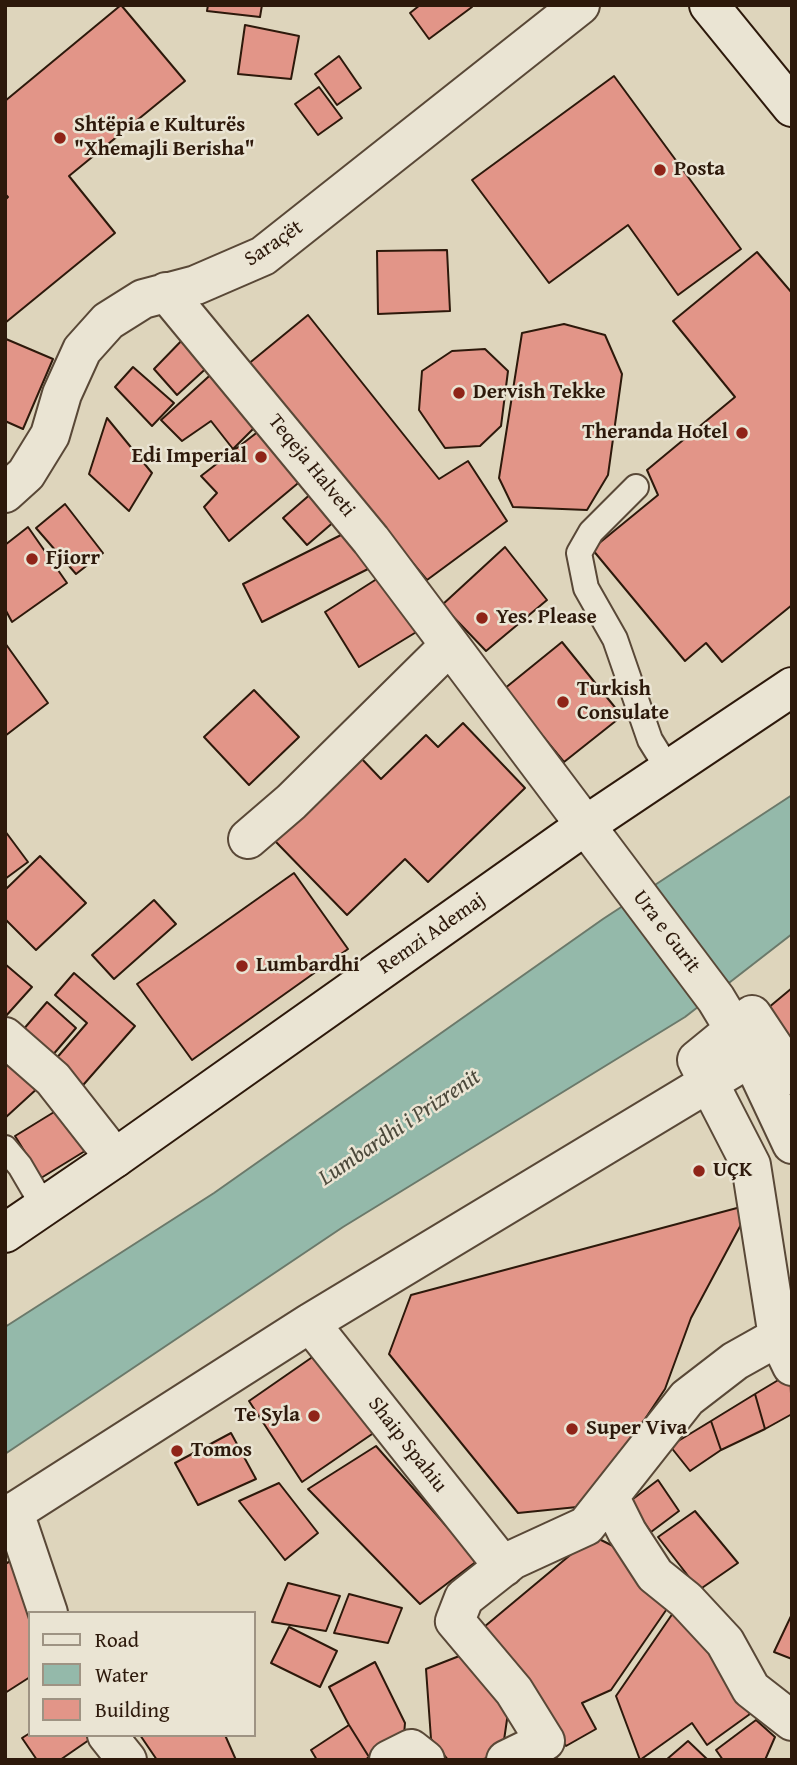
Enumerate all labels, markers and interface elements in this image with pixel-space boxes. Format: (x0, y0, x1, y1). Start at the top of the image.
place label: Shtëpia e Kulturës "Xhemajli Berisha" (74, 113, 255, 163)
marker: Shtëpia e Kulturës "Xhemajli Berisha" (52, 130, 68, 146)
place label: Posta (674, 157, 725, 183)
marker: Posta (652, 162, 668, 178)
street label: Saraçët (240, 215, 308, 273)
place label: Dervish Tekke (473, 380, 606, 406)
marker: Dervish Tekke (451, 385, 467, 401)
street label: Teqeja Halveti (262, 410, 360, 522)
place label: Theranda Hotel (582, 420, 728, 446)
marker: Theranda Hotel (734, 425, 750, 441)
place label: Edi Imperial (132, 444, 247, 470)
marker: Edi Imperial (253, 449, 269, 465)
place label: Fjiorr (46, 546, 100, 572)
marker: Fjiorr (24, 551, 40, 567)
place label: Yes. Please (496, 605, 597, 631)
marker: Yes. Please (474, 610, 490, 626)
place label: Turkish Consulate (577, 677, 669, 727)
marker: Turkish Consulate (555, 694, 571, 710)
street label: Ura e Gurit (627, 886, 705, 978)
street label: Remzi Ademaj (373, 888, 491, 980)
place label: Lumbardhi (256, 953, 360, 979)
marker: Lumbardhi (234, 958, 250, 974)
water label: Lumbardhi i Prizrenit (314, 1064, 486, 1192)
place label: UÇK (713, 1158, 752, 1184)
marker: UÇK (691, 1163, 707, 1179)
street label: Shaip Spahiu (362, 1392, 452, 1498)
place label: Te Syla (234, 1403, 300, 1429)
marker: Te Syla (306, 1408, 322, 1424)
place label: Super Viva (586, 1416, 687, 1442)
marker: Super Viva (564, 1421, 580, 1437)
place label: Tomos (191, 1438, 252, 1464)
marker: Tomos (169, 1443, 185, 1459)
legend (28, 1611, 256, 1737)
text: Road (95, 1624, 139, 1655)
text: Water (95, 1659, 148, 1690)
text: Building (95, 1694, 169, 1725)

